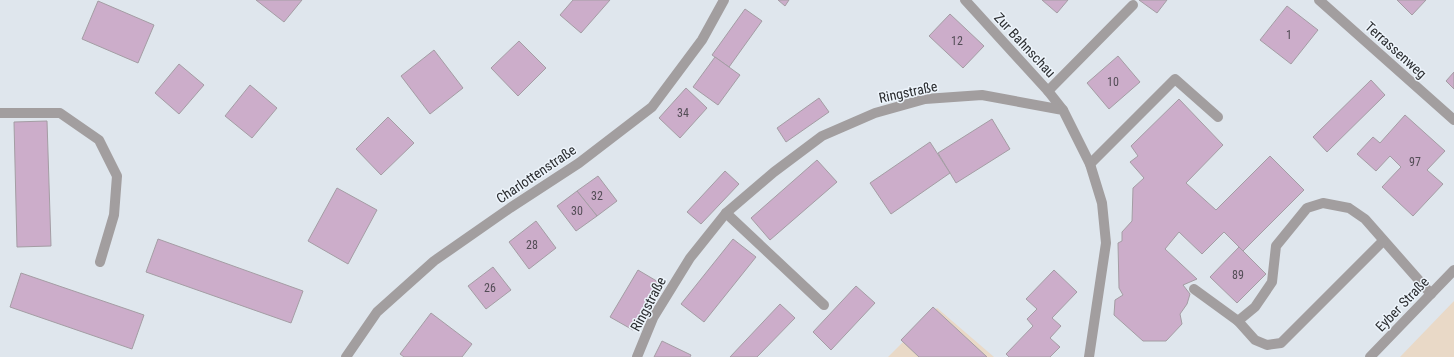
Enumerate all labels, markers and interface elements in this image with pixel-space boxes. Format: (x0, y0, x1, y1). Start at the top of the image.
street label: Zur Bahnschau (991, 9, 1059, 81)
street label: Terrassenweg (1362, 18, 1430, 82)
house number: 1 (1286, 28, 1292, 42)
house number: 12 (951, 34, 963, 48)
house number: 10 (1107, 75, 1119, 89)
street label: Ringstraße (877, 78, 939, 106)
house number: 34 (677, 106, 689, 120)
street label: Charlottenstraße (493, 141, 579, 207)
house number: 97 (1409, 155, 1421, 169)
house number: 32 (591, 189, 603, 203)
house number: 30 (571, 204, 583, 218)
house number: 28 (526, 238, 538, 252)
house number: 89 (1232, 268, 1244, 282)
street label: Eyber Straße (1372, 273, 1432, 335)
street label: Ringstraße (627, 274, 669, 334)
house number: 26 (484, 281, 496, 295)

